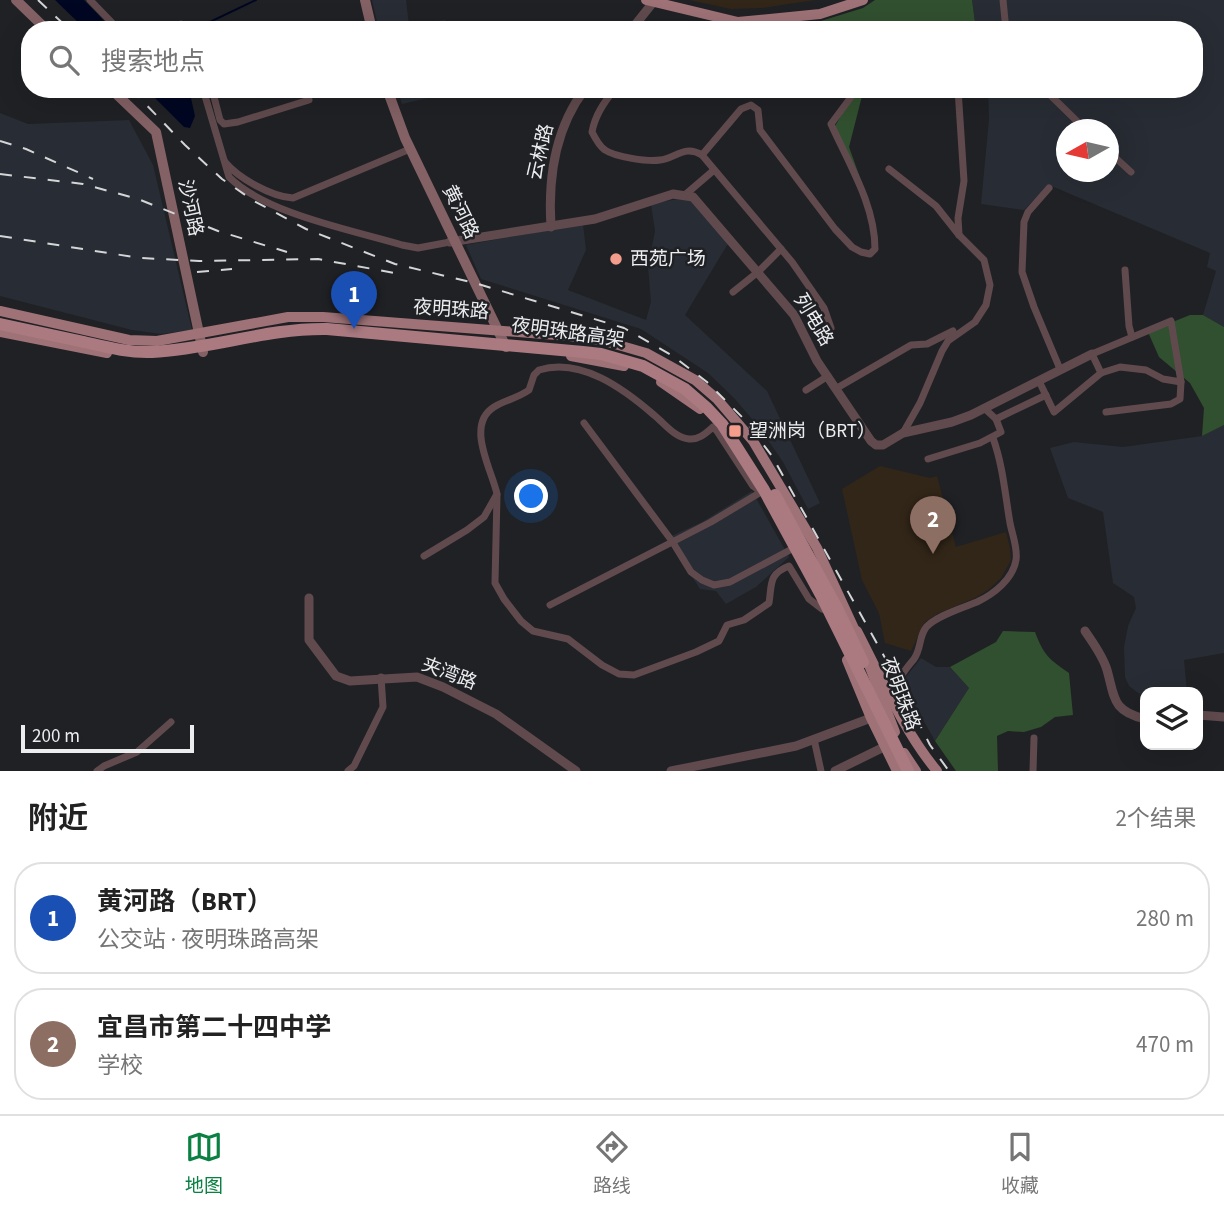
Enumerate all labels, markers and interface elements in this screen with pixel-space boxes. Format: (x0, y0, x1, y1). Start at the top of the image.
search box (21, 21, 1203, 98)
icon: search (45, 41, 83, 79)
text: 搜索地点 (101, 43, 205, 80)
north arrow (1056, 119, 1119, 182)
street label: 云林路 (521, 121, 561, 183)
street label: 沙河路 (171, 177, 209, 239)
street label: 黄河路 (435, 180, 485, 244)
place label: 西苑广场 (630, 246, 706, 273)
marker: 西苑广场 (608, 251, 624, 267)
pin: 1 (331, 271, 377, 329)
street label: 列电路 (787, 289, 839, 351)
street label: 夜明珠路 (412, 294, 490, 326)
street label: 夜明珠路高架 (510, 312, 626, 354)
place label: 望洲岗（BRT） (749, 418, 876, 445)
marker: 望洲岗（BRT） (727, 423, 743, 439)
your location (514, 479, 548, 513)
pin: 2 (910, 496, 956, 554)
street label: 夹湾路 (418, 651, 480, 697)
street label: 夜明珠路 (874, 654, 926, 734)
map controls (1140, 687, 1203, 750)
button: layers (1140, 687, 1203, 750)
scale bar (21, 722, 194, 754)
text: 200 m (32, 723, 80, 750)
text: 附近 (28, 797, 88, 840)
text: 2个结果 (1116, 802, 1196, 835)
text: 黄河路（BRT） (97, 883, 273, 920)
text: 1 (47, 902, 59, 935)
text: 280 m (1136, 902, 1194, 935)
text: 公交站 · 夜明珠路高架 (97, 923, 319, 956)
text: 宜昌市第二十四中学 (97, 1009, 331, 1046)
text: 2 (47, 1028, 59, 1061)
text: 470 m (1136, 1028, 1194, 1061)
text: 学校 (97, 1049, 143, 1082)
tab: 地图 (185, 1128, 223, 1200)
tab: 路线 (593, 1128, 631, 1200)
tab: 收藏 (1001, 1128, 1039, 1200)

